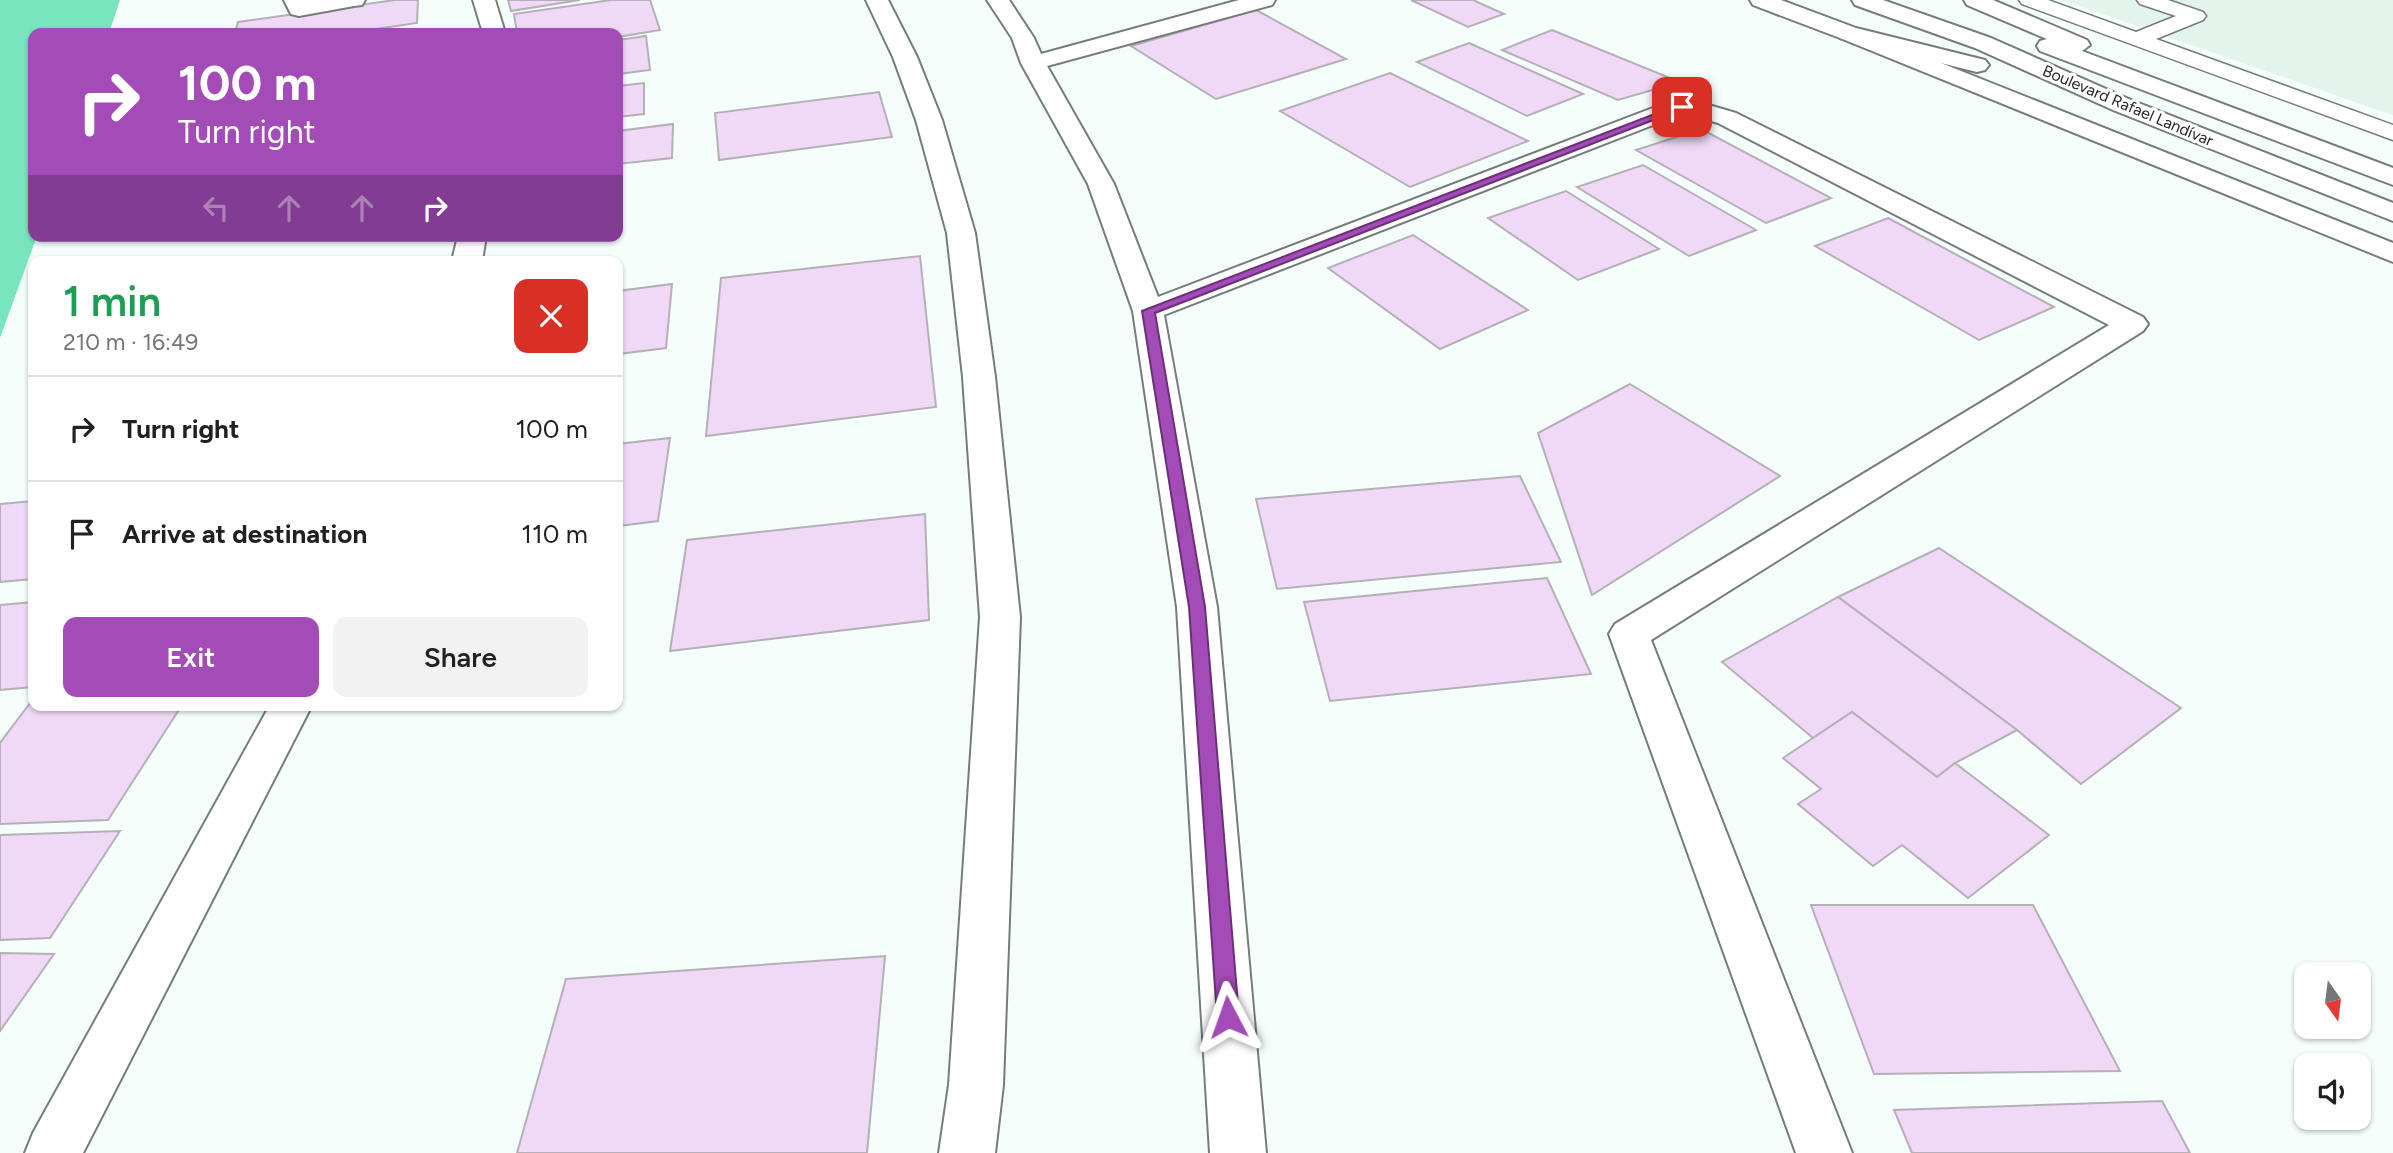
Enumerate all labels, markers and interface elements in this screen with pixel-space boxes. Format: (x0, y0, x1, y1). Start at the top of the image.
text: 100 m (178, 53, 317, 112)
icon: right (63, 56, 154, 147)
street label: Boulevard Rafael Landívar (2040, 61, 2217, 150)
pin (1652, 77, 1712, 137)
icon: arrive (1663, 88, 1701, 126)
text: Turn right (178, 113, 316, 151)
icon: left (197, 189, 235, 227)
icon: ahead (270, 189, 308, 227)
icon: ahead (343, 189, 381, 227)
icon: right (416, 189, 454, 227)
text: 1 min (63, 276, 161, 327)
button: close (514, 279, 588, 353)
text: 210 m · 16:49 (63, 328, 198, 356)
icon: right (63, 410, 101, 448)
text: Turn right (122, 413, 239, 445)
text: 100 m (515, 413, 588, 445)
icon: arrive (63, 515, 101, 553)
text: Arrive at destination (122, 518, 367, 550)
text: 110 m (521, 518, 588, 550)
button: Exit (63, 617, 319, 697)
button: Share (333, 617, 588, 697)
north arrow (2294, 962, 2371, 1040)
map controls (2294, 962, 2371, 1130)
position arrow (1191, 980, 1265, 1054)
button: sound (2294, 1053, 2371, 1130)

